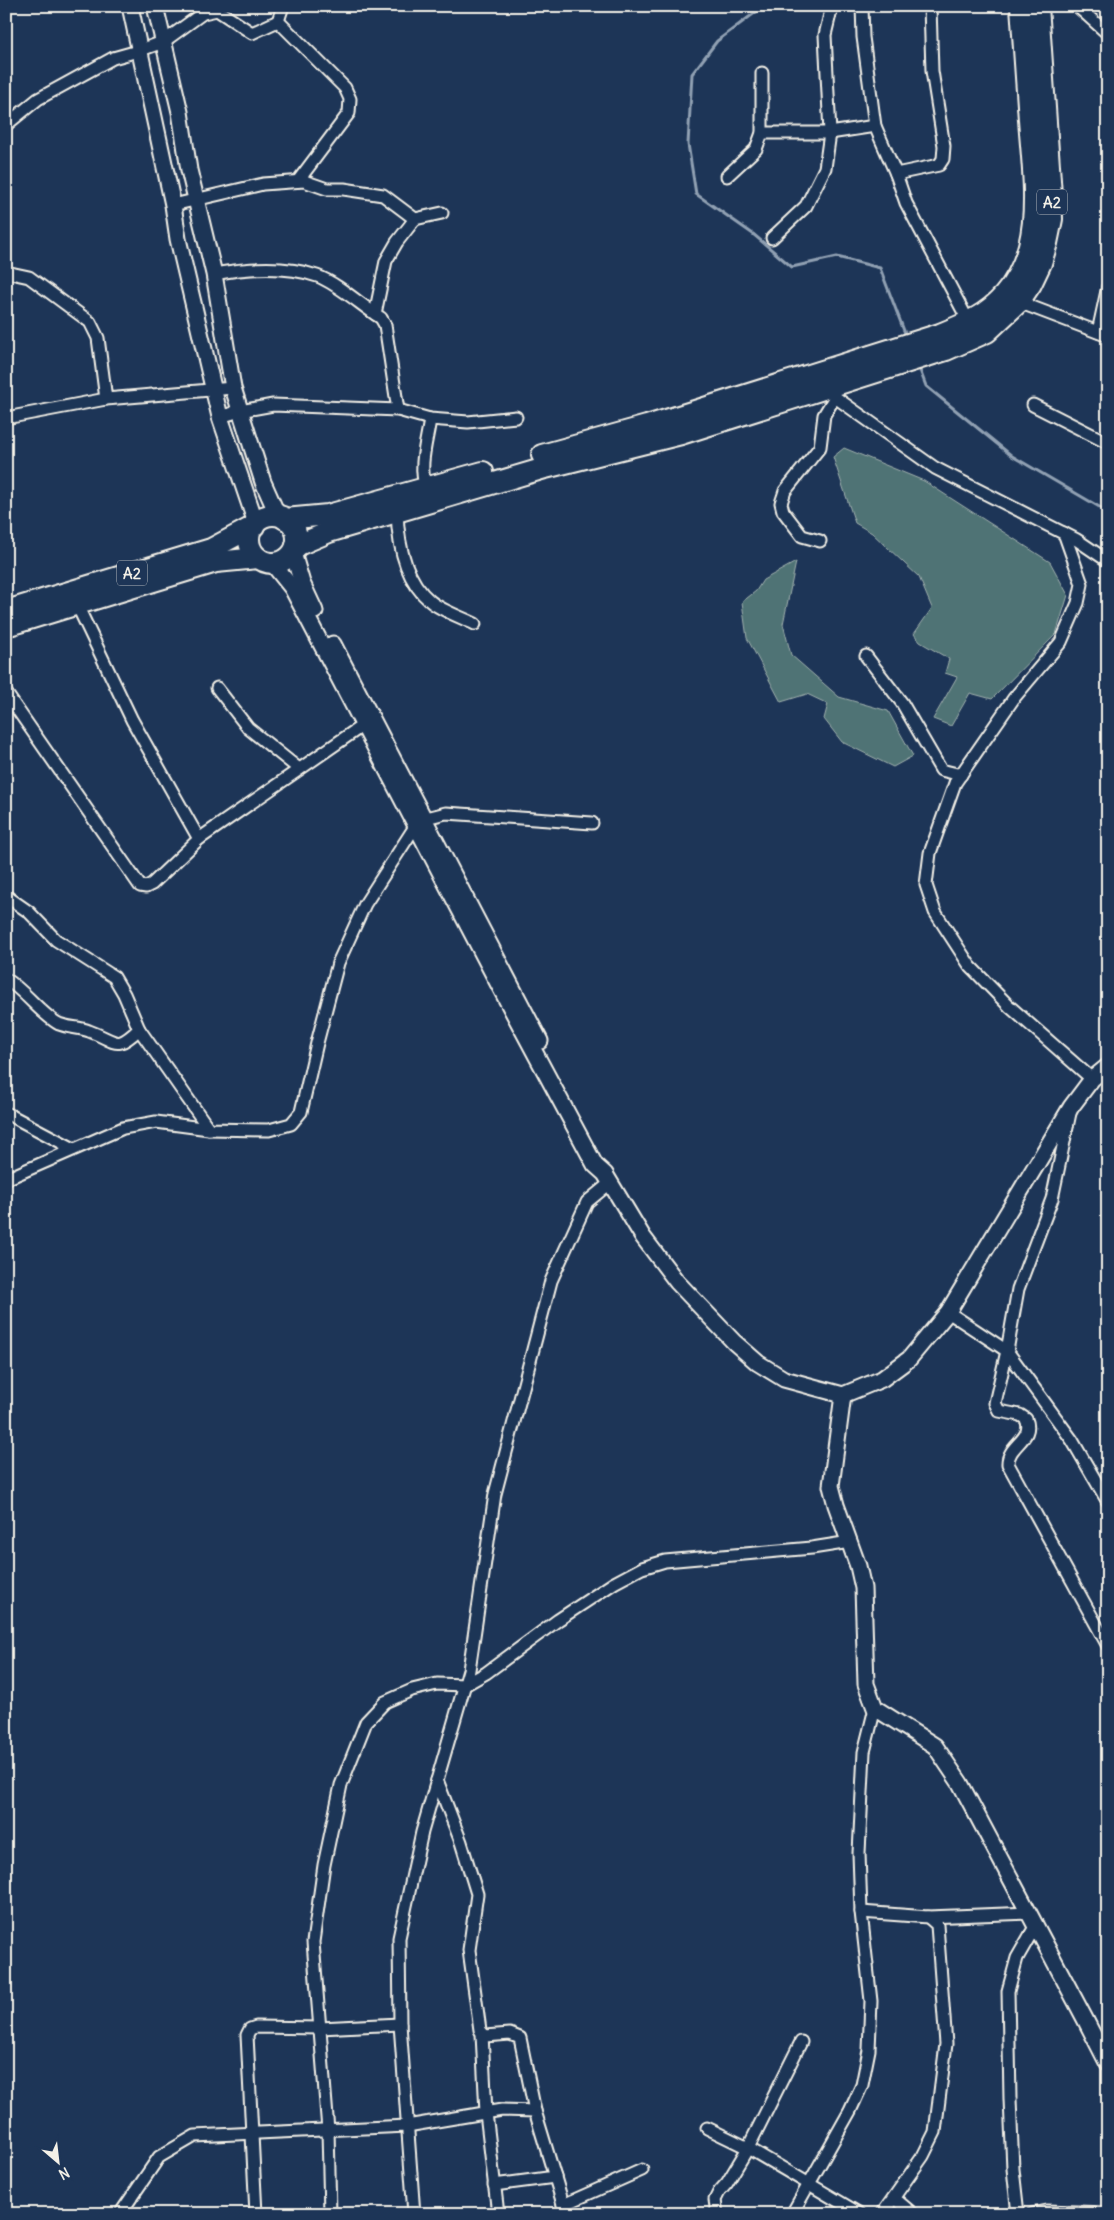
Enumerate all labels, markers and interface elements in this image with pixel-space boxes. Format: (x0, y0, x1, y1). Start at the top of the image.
road number: A2 (1037, 190, 1067, 214)
road number: A2 (117, 560, 147, 586)
north arrow (32, 2138, 82, 2188)
text: N (56, 2163, 73, 2184)

